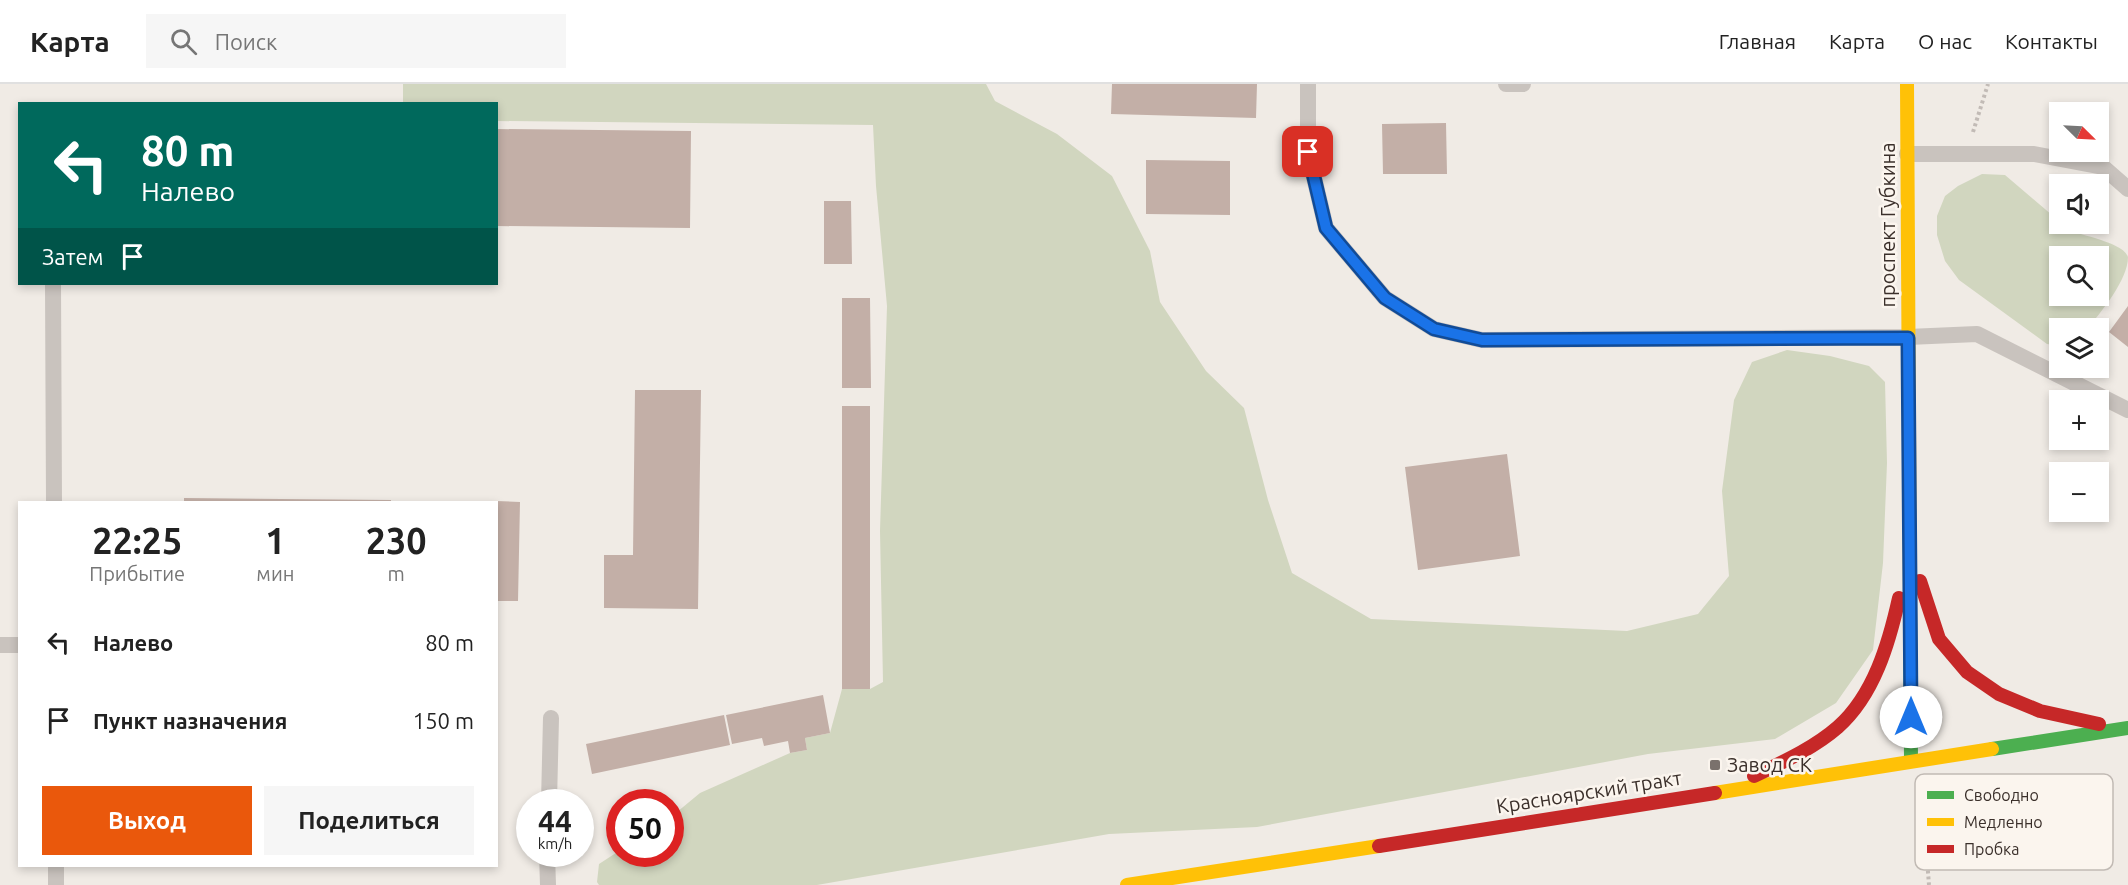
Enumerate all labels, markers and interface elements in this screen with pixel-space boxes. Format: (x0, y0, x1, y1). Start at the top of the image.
search box (146, 14, 566, 68)
icon: search (167, 25, 200, 58)
text: Карта (30, 26, 110, 57)
text: Поиск (215, 29, 277, 54)
text: Главная (1719, 29, 1796, 53)
text: Карта (1829, 29, 1885, 53)
text: О нас (1918, 29, 1972, 53)
text: Контакты (2005, 29, 2098, 53)
north arrow (2049, 102, 2109, 162)
map controls (2049, 102, 2109, 522)
icon: left (42, 126, 120, 204)
pin (1282, 126, 1333, 177)
text: 80 m (141, 127, 235, 174)
icon: arrive (1291, 135, 1324, 168)
street label: проспект Губкина (1876, 143, 1899, 307)
button: sound (2049, 174, 2109, 234)
text: Налево (141, 176, 235, 206)
icon: arrive (116, 240, 149, 273)
text: Затем (42, 244, 104, 269)
button: search (2049, 246, 2109, 306)
button: layers (2049, 318, 2109, 378)
button: + (2049, 390, 2109, 450)
button: − (2049, 462, 2109, 522)
text: 22:25 (92, 520, 182, 561)
text: 1 (265, 520, 286, 561)
text: 230 (366, 520, 427, 561)
text: Прибытие (89, 562, 185, 585)
text: мин (256, 562, 294, 585)
text: m (388, 562, 405, 585)
icon: left (42, 626, 75, 659)
text: Налево (93, 630, 173, 655)
text: 80 m (425, 630, 474, 655)
position arrow (1879, 685, 1943, 749)
icon: arrive (42, 704, 75, 737)
text: Пункт назначения (93, 708, 287, 733)
text: 150 m (413, 708, 474, 733)
place label: Завод СК (1727, 753, 1812, 776)
marker: Завод СК (1708, 758, 1722, 772)
street label: Красноярский тракт (1495, 765, 1683, 818)
legend (1915, 774, 2113, 870)
button: Выход (42, 786, 252, 855)
button: Поделиться (264, 786, 474, 855)
text: Свободно (1964, 786, 2039, 804)
speed limit sign: 50 (606, 789, 684, 867)
text: 44 (538, 804, 572, 838)
text: Медленно (1964, 813, 2043, 831)
text: km/h (538, 835, 572, 852)
text: Пробка (1964, 840, 2020, 858)

